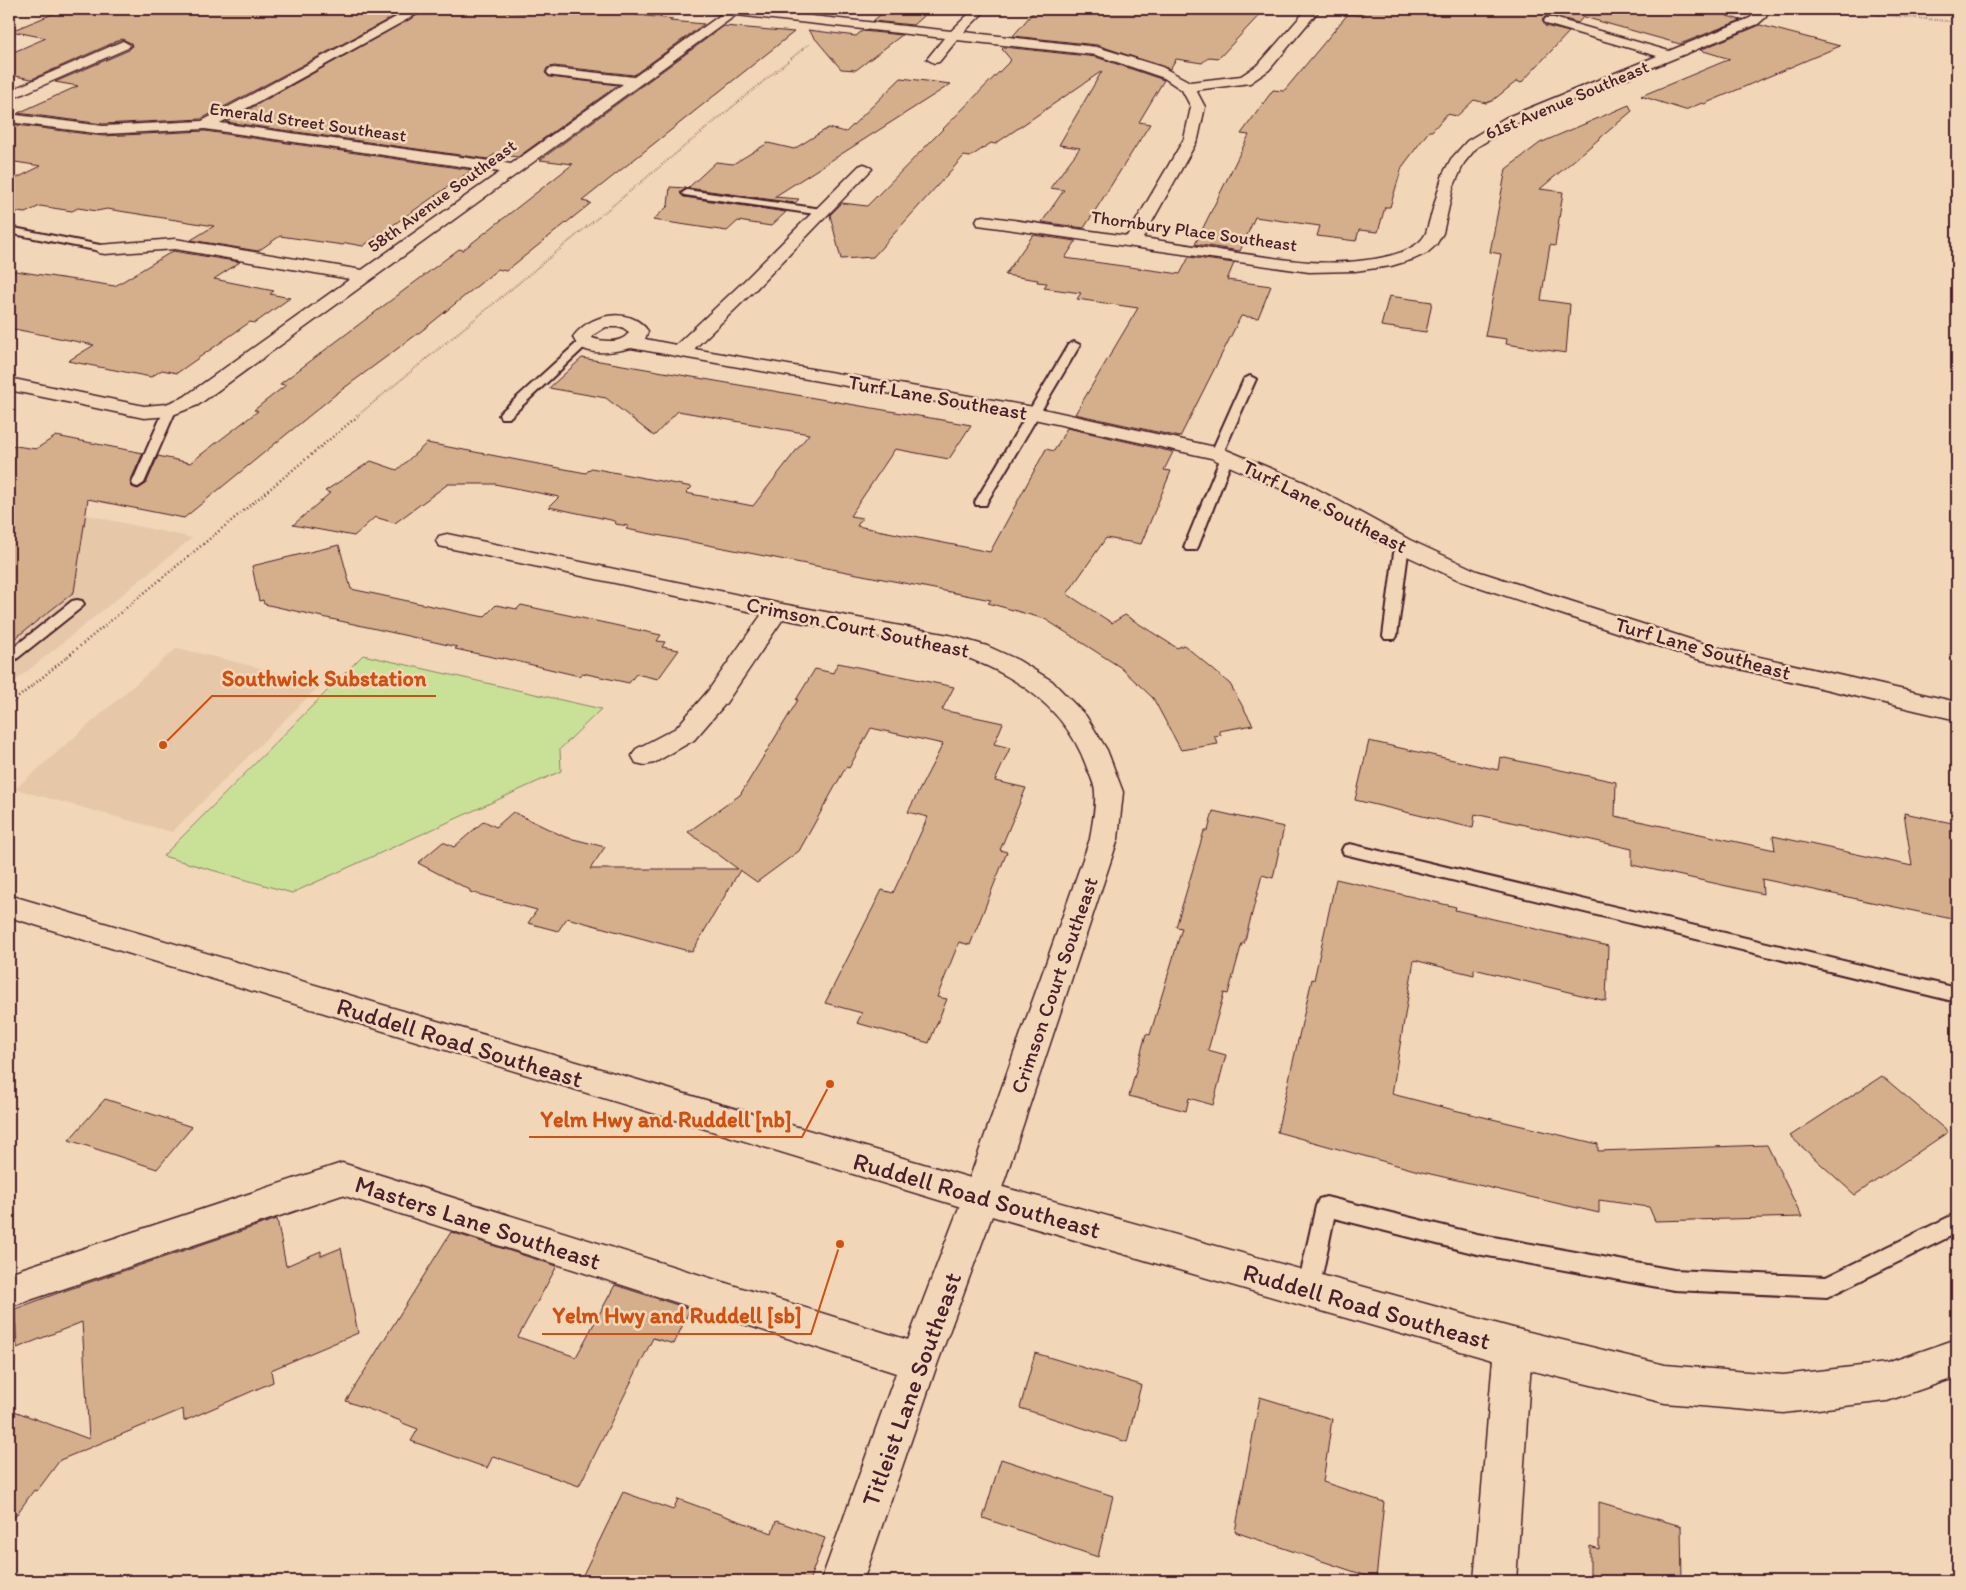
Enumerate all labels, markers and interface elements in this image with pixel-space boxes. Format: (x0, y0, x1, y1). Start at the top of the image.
street label: 61st Avenue Southeast (1482, 55, 1652, 144)
street label: Emerald Street Southeast (208, 97, 408, 147)
street label: 58th Avenue Southeast (363, 134, 521, 257)
street label: Thornbury Place Southeast (1089, 206, 1299, 256)
street label: Turf Lane Southeast (846, 369, 1030, 425)
street label: Turf Lane Southeast (1238, 454, 1412, 558)
street label: Crimson Court Southeast (744, 591, 972, 663)
street label: Turf Lane Southeast (1612, 611, 1794, 685)
callout: Southwick Substation (212, 659, 436, 696)
text: Southwick Substation (222, 665, 427, 692)
street label: Crimson Court Southeast (1005, 873, 1103, 1097)
street label: Ruddell Road Southeast (333, 990, 587, 1094)
callout: Yelm Hwy and Ruddell [nb] (529, 1100, 802, 1137)
text: Yelm Hwy and Ruddell [nb] (539, 1106, 792, 1133)
street label: Ruddell Road Southeast (850, 1145, 1104, 1245)
street label: Masters Lane Southeast (351, 1168, 605, 1276)
street label: Ruddell Road Southeast (1240, 1256, 1494, 1356)
street label: Titleist Lane Southeast (855, 1268, 967, 1510)
callout: Yelm Hwy and Ruddell [sb] (542, 1297, 811, 1334)
text: Yelm Hwy and Ruddell [sb] (551, 1302, 802, 1329)

